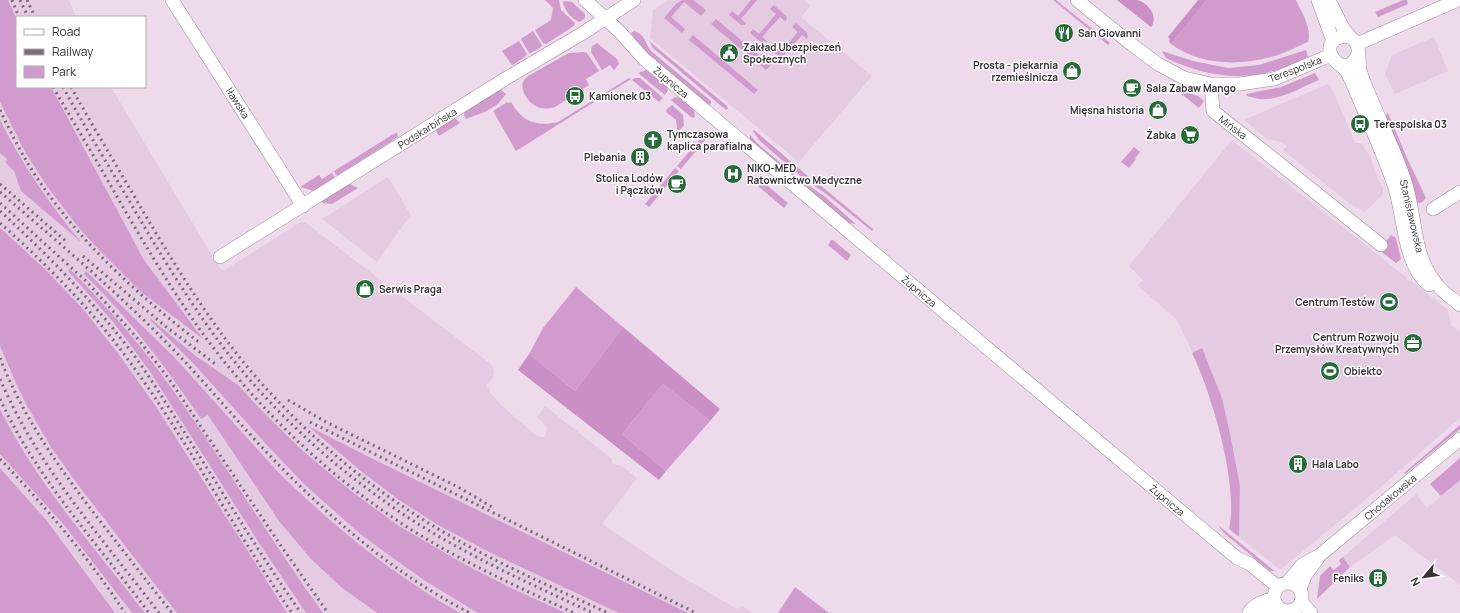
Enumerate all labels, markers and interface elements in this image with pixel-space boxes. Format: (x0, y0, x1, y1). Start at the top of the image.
legend (16, 16, 146, 88)
restaurant icon: San Giovanni (1053, 22, 1075, 44)
text: Road (52, 23, 80, 40)
place label: San Giovanni (1078, 26, 1141, 40)
place label: Zakład Ubezpieczeń Społecznych (743, 40, 841, 66)
public building icon: Zakład Ubezpieczeń Społecznych (718, 42, 740, 64)
text: Railway (52, 43, 94, 60)
street label: Terespolska (1267, 53, 1323, 85)
place label: Prosta - piekarnia rzemieślnicza (973, 58, 1058, 84)
shop icon: Prosta - piekarnia rzemieślnicza (1061, 60, 1083, 82)
text: Park (52, 63, 77, 80)
street label: Żupnicza (650, 63, 692, 101)
cafe icon: Sala Zabaw Mango (1121, 77, 1143, 99)
place label: Sala Zabaw Mango (1146, 81, 1236, 95)
street label: Iławska (223, 85, 253, 121)
bus stop icon: Kamionek 03 (564, 85, 586, 107)
place label: Kamionek 03 (589, 89, 651, 103)
shop icon: Mięsna historia (1147, 99, 1169, 121)
place label: Mięsna historia (1070, 103, 1144, 117)
street label: Podskarbińska (395, 104, 459, 152)
street label: Mińska (1216, 112, 1250, 142)
bus stop icon: Terespolska 03 (1349, 113, 1371, 135)
place label: Terespolska 03 (1374, 117, 1447, 131)
supermarket icon: Żabka (1179, 124, 1201, 146)
place label: Tymczasowa kaplica parafialna (667, 127, 752, 153)
place label: Żabka (1146, 128, 1176, 142)
church icon: Tymczasowa kaplica parafialna (642, 129, 664, 151)
building icon: Plebania (629, 146, 651, 168)
place label: Plebania (584, 150, 626, 164)
place label: NIKO-MED Ratownictwo Medyczne (747, 161, 862, 187)
hospital icon: NIKO-MED Ratownictwo Medyczne (722, 163, 744, 185)
place label: Stolica Lodów i Pączków (595, 171, 663, 197)
cafe icon: Stolica Lodów i Pączków (666, 173, 688, 195)
street label: Stanisławowska (1397, 178, 1427, 254)
street label: Żupnicza (898, 272, 940, 310)
shop icon: Serwis Praga (354, 278, 376, 300)
place label: Serwis Praga (379, 282, 442, 296)
sports icon: Centrum Testów (1378, 291, 1400, 313)
place label: Centrum Testów (1295, 295, 1375, 309)
place label: Centrum Rozwoju Przemysłów Kreatywnych (1275, 330, 1399, 356)
office icon: Centrum Rozwoju Przemysłów Kreatywnych (1402, 332, 1424, 354)
sports icon: Obiekto (1319, 360, 1341, 382)
place label: Obiekto (1344, 364, 1382, 378)
building icon: Hala Labo (1287, 453, 1309, 475)
place label: Hala Labo (1312, 457, 1359, 471)
street label: Chodakowska (1361, 471, 1419, 523)
street label: Żupnicza (1146, 481, 1188, 519)
north arrow (1404, 557, 1444, 597)
building icon: Feniks (1367, 567, 1389, 589)
place label: Feniks (1333, 571, 1365, 585)
text: N (1406, 575, 1423, 589)

